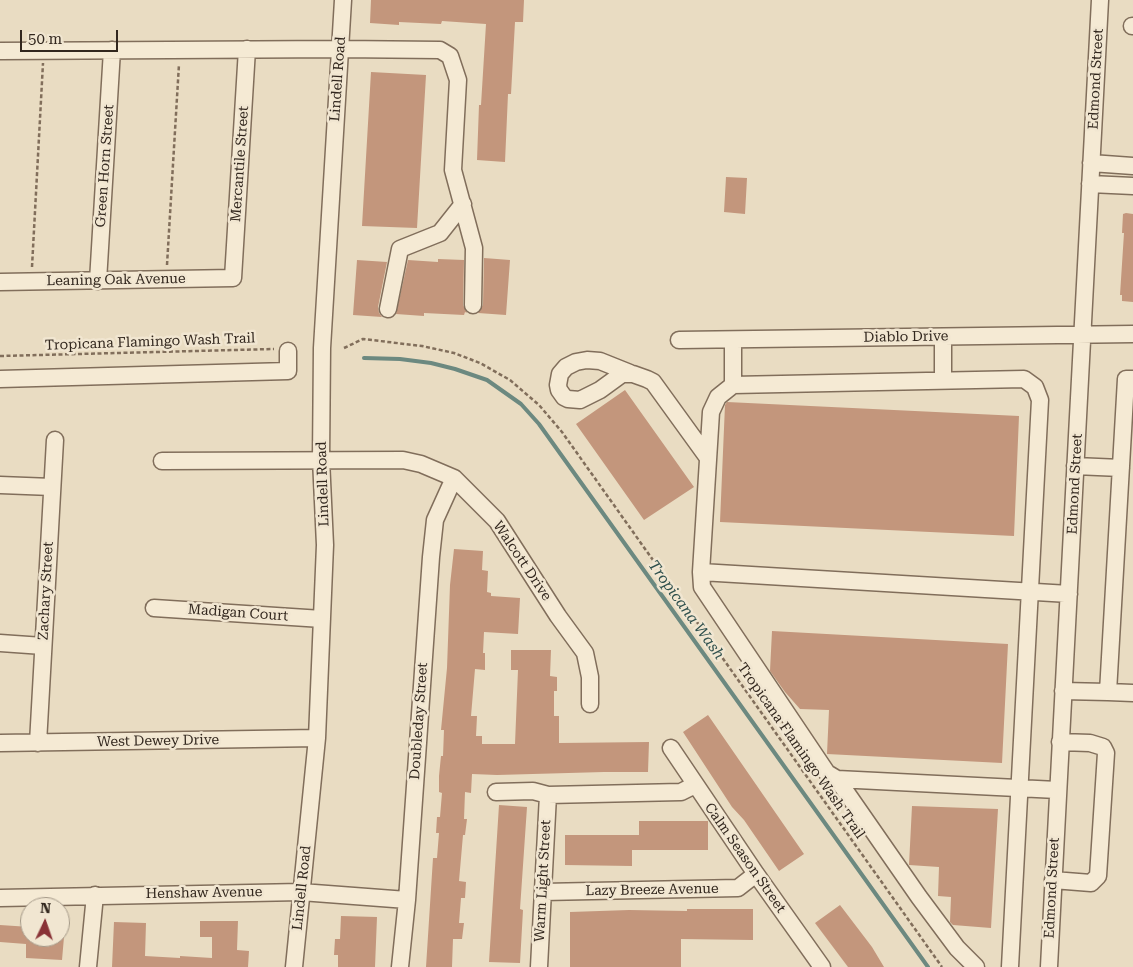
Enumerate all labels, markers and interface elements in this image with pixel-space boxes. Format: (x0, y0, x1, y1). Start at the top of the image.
scale bar (22, 20, 120, 52)
street label: Edmond Street (1085, 28, 1107, 130)
text: 50 m (28, 30, 62, 48)
street label: Lindell Road (327, 36, 349, 122)
street label: Green Horn Street (92, 104, 118, 228)
street label: Mercantile Street (228, 105, 252, 223)
street label: Leaning Oak Avenue (46, 270, 186, 290)
street label: Diablo Drive (863, 328, 949, 346)
street label: Tropicana Flamingo Wash Trail (44, 330, 256, 354)
street label: Edmond Street (1064, 433, 1086, 535)
street label: Lindell Road (313, 441, 333, 527)
street label: Walcott Drive (489, 518, 555, 604)
street label: Zachary Street (35, 541, 57, 641)
water label: Tropicana Wash (644, 557, 728, 663)
street label: Madigan Court (187, 601, 289, 625)
street label: Tropicana Flamingo Wash Trail (734, 660, 868, 842)
street label: Doubleday Street (407, 662, 431, 780)
street label: West Dewey Drive (97, 732, 219, 750)
street label: Calm Season Street (701, 800, 789, 916)
street label: Warm Light Street (531, 819, 555, 943)
street label: Edmond Street (1041, 837, 1063, 939)
street label: Lindell Road (289, 845, 315, 931)
street label: Lazy Breeze Avenue (585, 880, 719, 900)
street label: Henshaw Avenue (146, 884, 262, 902)
north arrow (20, 897, 70, 947)
text: N (40, 900, 52, 916)

